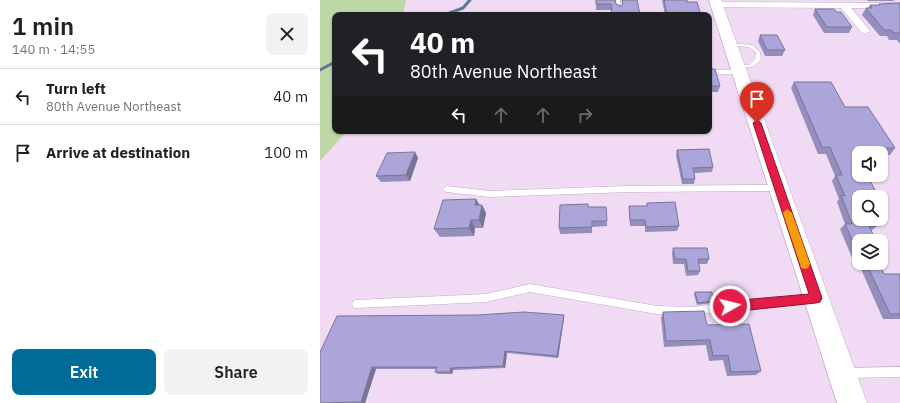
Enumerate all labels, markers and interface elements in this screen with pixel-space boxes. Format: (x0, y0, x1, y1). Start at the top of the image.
text: 1 min (12, 10, 74, 42)
button: close (266, 13, 308, 55)
text: 40 m (410, 24, 475, 61)
icon: left (344, 28, 396, 80)
text: 140 m · 14:55 (12, 41, 95, 58)
text: 80th Avenue Northeast (410, 60, 597, 83)
text: Turn left (46, 79, 106, 98)
pin (740, 82, 774, 123)
icon: left (12, 86, 34, 108)
text: 40 m (273, 87, 308, 106)
icon: arrive (746, 88, 768, 110)
text: 80th Avenue Northeast (46, 98, 181, 115)
icon: left (448, 104, 470, 126)
icon: ahead (490, 104, 512, 126)
icon: ahead (532, 104, 554, 126)
icon: right (574, 104, 596, 126)
icon: arrive (12, 142, 34, 164)
text: Arrive at destination (46, 143, 190, 162)
text: 100 m (264, 143, 308, 162)
map controls (852, 146, 888, 270)
button: sound (852, 146, 888, 182)
button: search (852, 190, 888, 226)
button: layers (852, 234, 888, 270)
position arrow (709, 285, 751, 327)
button: Exit (12, 349, 156, 395)
button: Share (164, 349, 308, 395)

